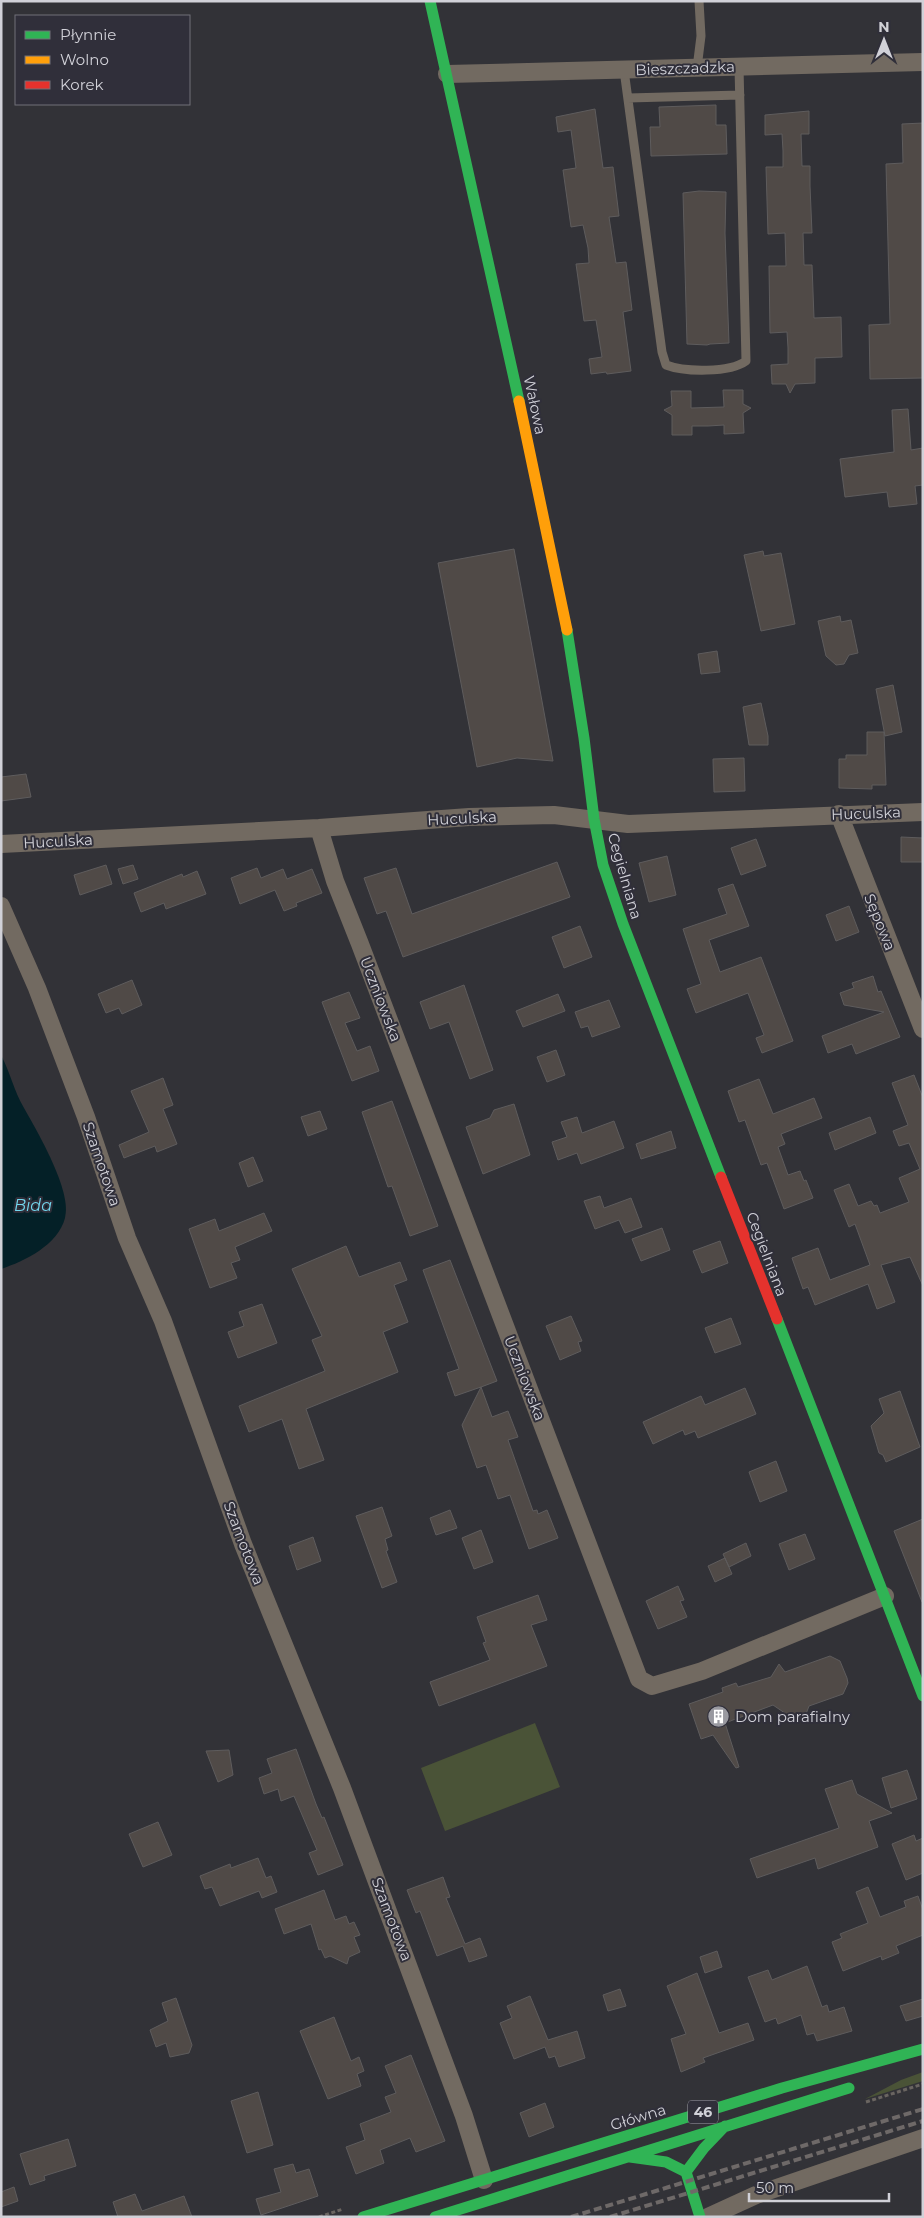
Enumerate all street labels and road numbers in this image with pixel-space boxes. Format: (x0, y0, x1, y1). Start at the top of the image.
street label: Bieszczadzka (635, 57, 735, 79)
street label: Wałowa (519, 374, 551, 436)
street label: Huculska (831, 802, 901, 824)
street label: Huculska (427, 807, 497, 829)
street label: Huculska (23, 830, 93, 852)
street label: Cegielniana (604, 831, 646, 921)
street label: Sępowa (860, 891, 900, 953)
street label: Uczniowska (356, 954, 406, 1044)
street label: Szamotowa (79, 1119, 125, 1209)
street label: Cegielniana (742, 1209, 792, 1299)
street label: Uczniowska (500, 1333, 550, 1423)
street label: Szamotowa (219, 1499, 269, 1587)
street label: Szamotowa (367, 1875, 417, 1963)
street label: Główna (608, 2100, 668, 2134)
road number: 46 (688, 2100, 718, 2124)

